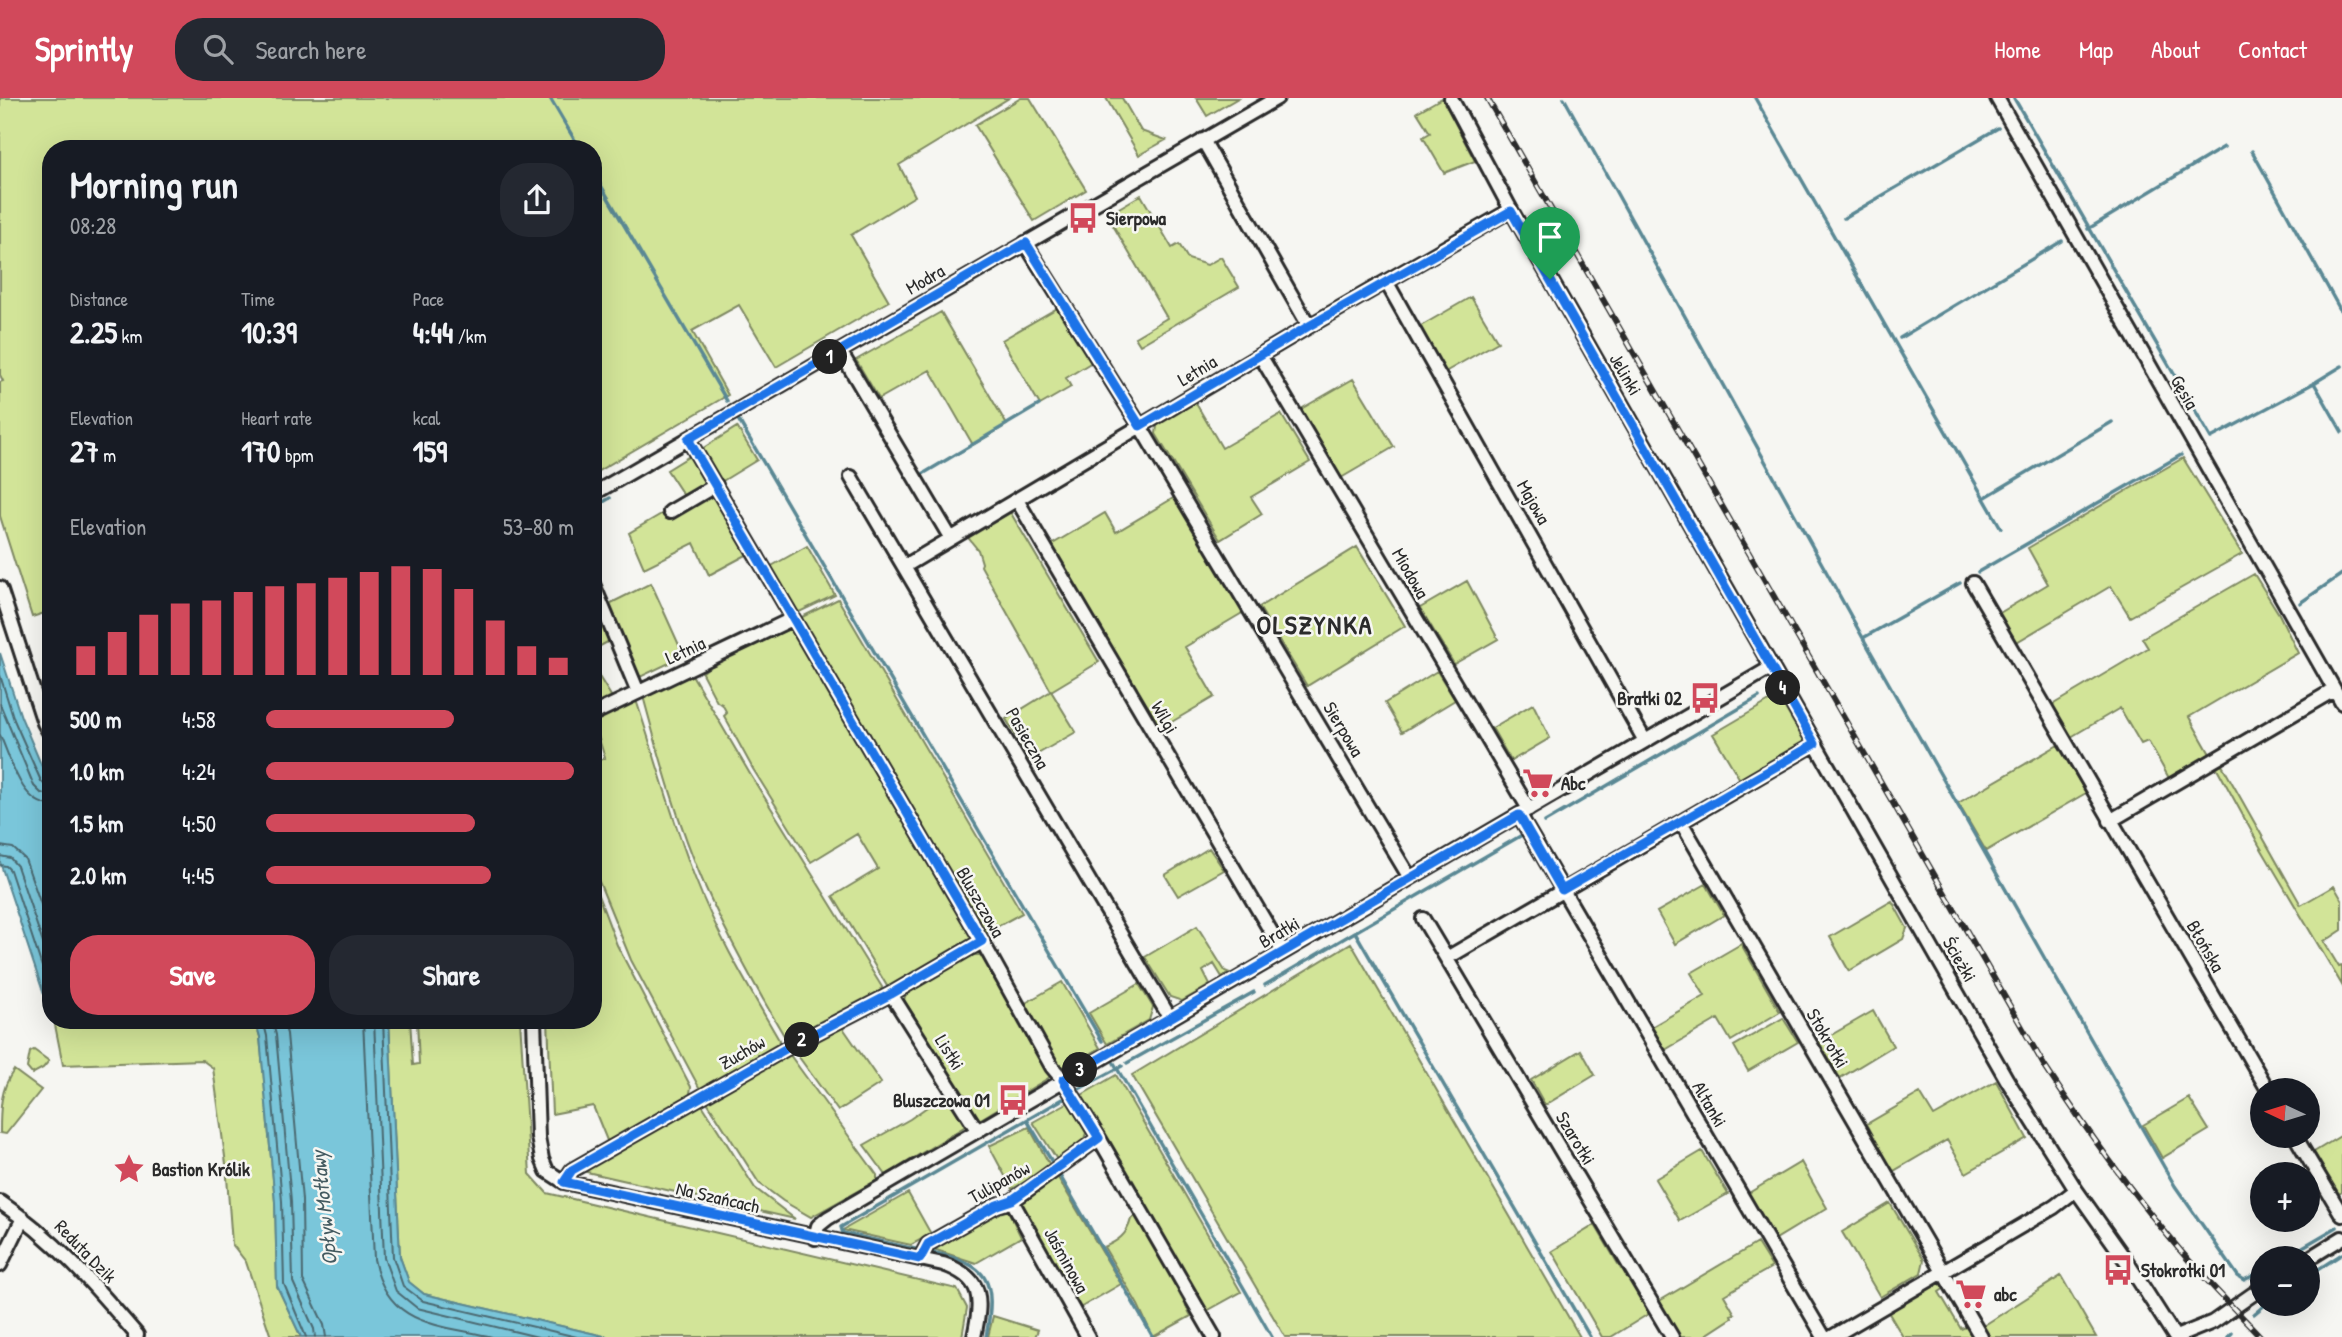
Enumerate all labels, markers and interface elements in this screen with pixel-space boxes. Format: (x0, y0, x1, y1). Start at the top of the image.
search box (175, 18, 665, 81)
text: Sprintly (35, 27, 133, 71)
icon: search (199, 30, 237, 68)
text: Search here (255, 32, 366, 67)
text: Home (1994, 33, 2041, 65)
text: Map (2079, 33, 2113, 65)
text: About (2151, 33, 2200, 65)
text: Contact (2238, 33, 2307, 65)
text: Morning run (70, 158, 238, 210)
button: share (500, 163, 574, 237)
bus stop icon: Sierpowa (1066, 201, 1100, 235)
place label: Sierpowa (1106, 205, 1166, 232)
pin (1520, 207, 1580, 279)
text: 08:28 (70, 210, 116, 241)
icon: arrive (1531, 218, 1569, 256)
street label: Modra (901, 257, 950, 301)
text: Distance (70, 286, 128, 312)
text: Time (241, 286, 275, 312)
text: Pace (413, 286, 444, 312)
text: 2.25 (70, 312, 117, 352)
text: 10:39 (241, 312, 297, 352)
text: 4:44 (413, 312, 453, 352)
text: km (117, 323, 142, 349)
text: /km (453, 323, 487, 349)
pin: 1 (812, 340, 848, 374)
text: 1 (826, 343, 833, 369)
street label: Letnia (1173, 348, 1222, 392)
street label: Jelinki (1604, 348, 1648, 400)
street label: Gęsia (2165, 370, 2205, 414)
text: Elevation (70, 405, 133, 431)
text: Heart rate (241, 405, 312, 431)
text: kcal (413, 405, 440, 431)
text: 27 (70, 431, 99, 471)
text: 170 (241, 431, 281, 471)
text: 159 (413, 431, 447, 471)
text: m (99, 442, 116, 468)
text: bpm (281, 442, 314, 468)
street label: Majowa (1511, 475, 1557, 529)
text: Elevation (70, 511, 146, 542)
text: 53–80 m (503, 511, 574, 542)
street label: Miodowa (1386, 543, 1436, 604)
district label: OLSZYNKA (1257, 607, 1373, 642)
street label: Letnia (661, 629, 710, 671)
pin: 4 (1766, 670, 1800, 706)
text: 4 (1779, 674, 1786, 700)
bus stop icon: Bratki 02 (1688, 681, 1722, 715)
place label: Bratki 02 (1617, 685, 1682, 711)
street label: Wilgi (1145, 696, 1185, 738)
street label: Sierpowa (1317, 697, 1371, 762)
street label: Pasieczna (1000, 702, 1056, 774)
text: 500 m (70, 704, 121, 735)
text: 4:58 (182, 704, 216, 735)
text: 1.0 km (70, 756, 124, 787)
text: 4:24 (182, 756, 215, 787)
supermarket icon: Abc (1521, 766, 1555, 800)
place label: Abc (1561, 770, 1586, 796)
text: 1.5 km (70, 808, 123, 839)
text: 4:50 (182, 808, 216, 839)
text: 2.0 km (70, 860, 126, 891)
text: 4:45 (182, 860, 214, 891)
street label: Bluszczowa (950, 862, 1012, 942)
street label: Bratki (1254, 910, 1304, 954)
street label: Błońska (2181, 915, 2231, 977)
street label: Ścieżki (1937, 932, 1983, 986)
button: Save (70, 935, 315, 1015)
button: Share (329, 935, 574, 1015)
street label: Stokrotki (1801, 1004, 1855, 1072)
pin: 2 (784, 1023, 820, 1058)
text: 2 (797, 1026, 806, 1052)
street label: Zuchów (714, 1028, 770, 1076)
street label: Listki (929, 1029, 971, 1075)
pin: 3 (1062, 1052, 1098, 1088)
text: 3 (1075, 1056, 1084, 1082)
street label: Altanki (1686, 1076, 1734, 1132)
north arrow (2250, 1078, 2320, 1148)
map controls (2250, 1078, 2320, 1316)
bus stop icon: Bluszczowa 01 (996, 1083, 1030, 1117)
place label: Bluszczowa 01 (893, 1087, 990, 1113)
street label: Szarotki (1550, 1106, 1602, 1170)
water label: Opływ Motławy (303, 1147, 344, 1267)
place icon: Bastion Królik (112, 1152, 146, 1186)
street label: Tulipanów (964, 1154, 1035, 1209)
place label: Bastion Królik (152, 1156, 250, 1182)
button: + (2250, 1162, 2320, 1232)
street label: Na Szańcach (674, 1175, 762, 1219)
street label: Reduta Dzik (49, 1214, 123, 1288)
street label: Jaśminowa (1038, 1222, 1096, 1298)
button: − (2250, 1246, 2320, 1316)
bus stop icon: Stokrotki 01 (2101, 1253, 2135, 1287)
place label: Stokrotki 01 (2141, 1257, 2225, 1283)
supermarket icon: abc (1954, 1277, 1988, 1311)
place label: abc (1994, 1281, 2017, 1307)

